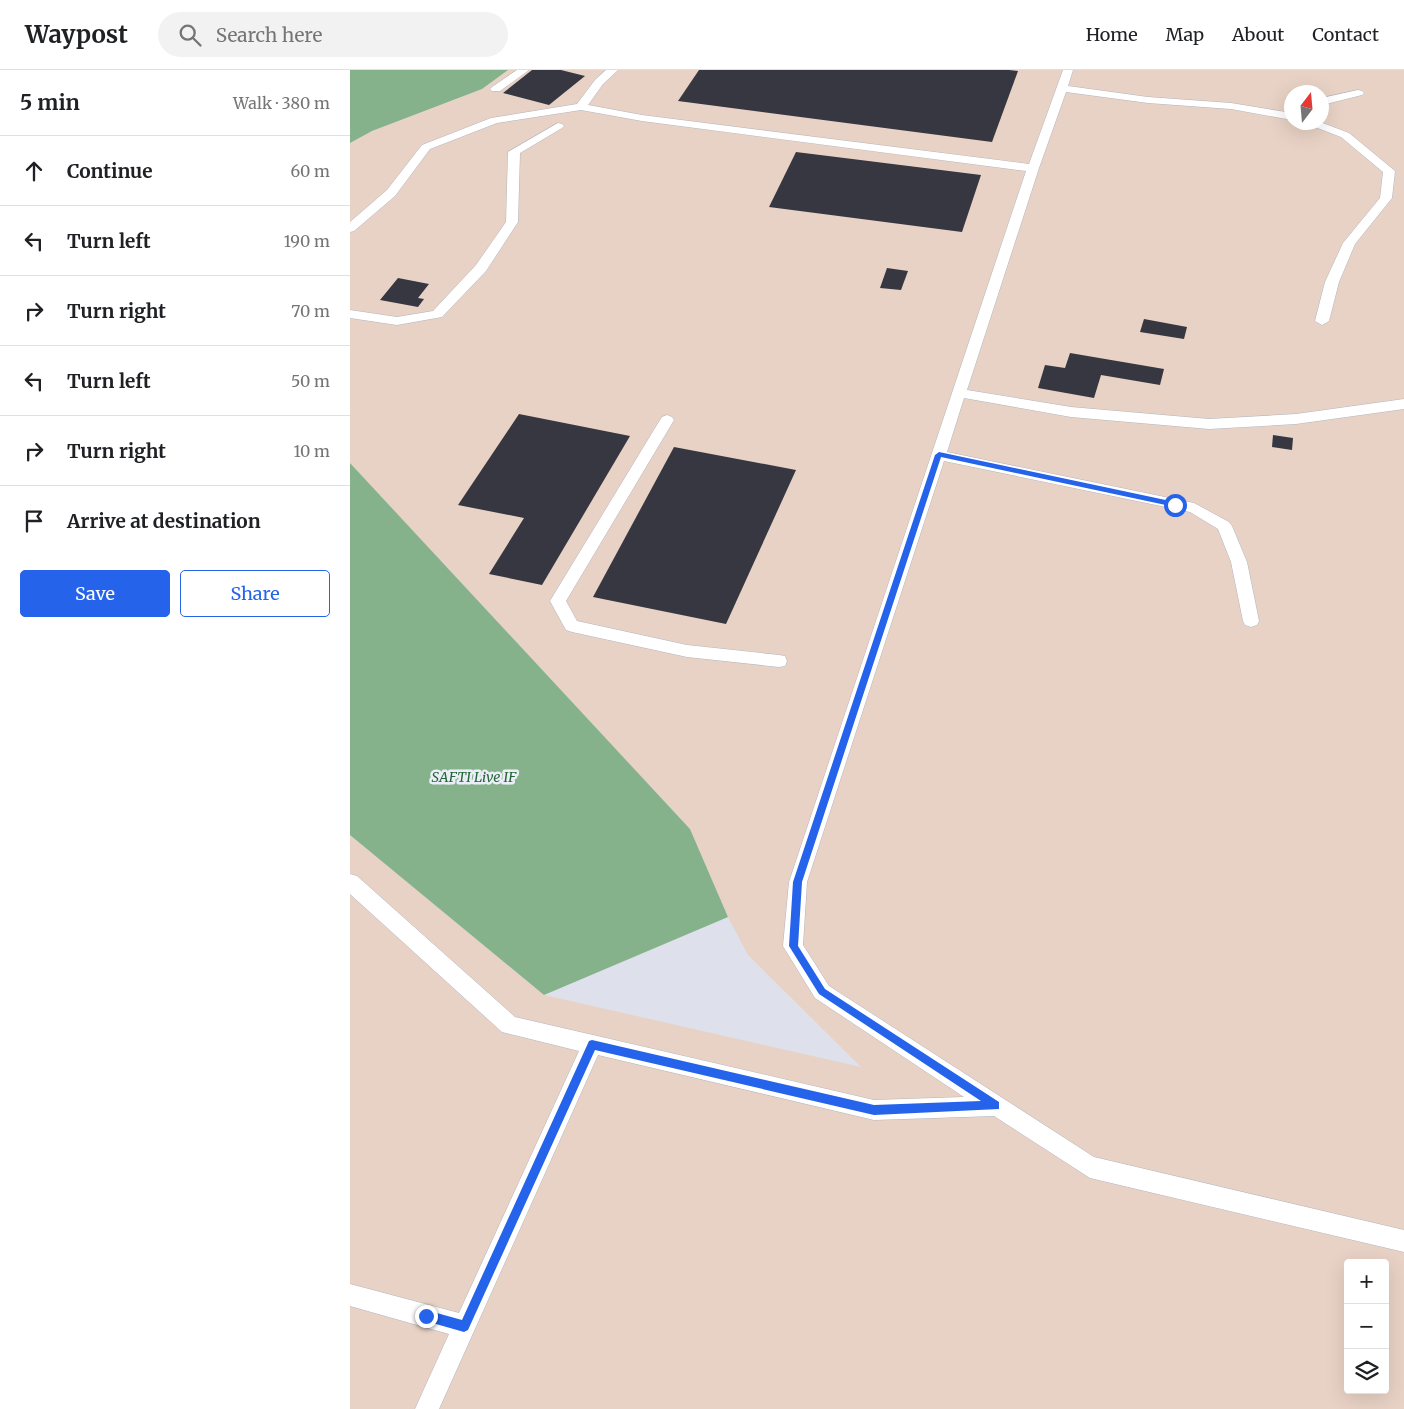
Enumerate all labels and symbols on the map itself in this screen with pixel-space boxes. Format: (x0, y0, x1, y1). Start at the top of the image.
north arrow (1284, 85, 1329, 130)
route start (1164, 494, 1187, 517)
park label: SAFTI Live IF (432, 768, 517, 786)
route end (415, 1305, 438, 1328)

